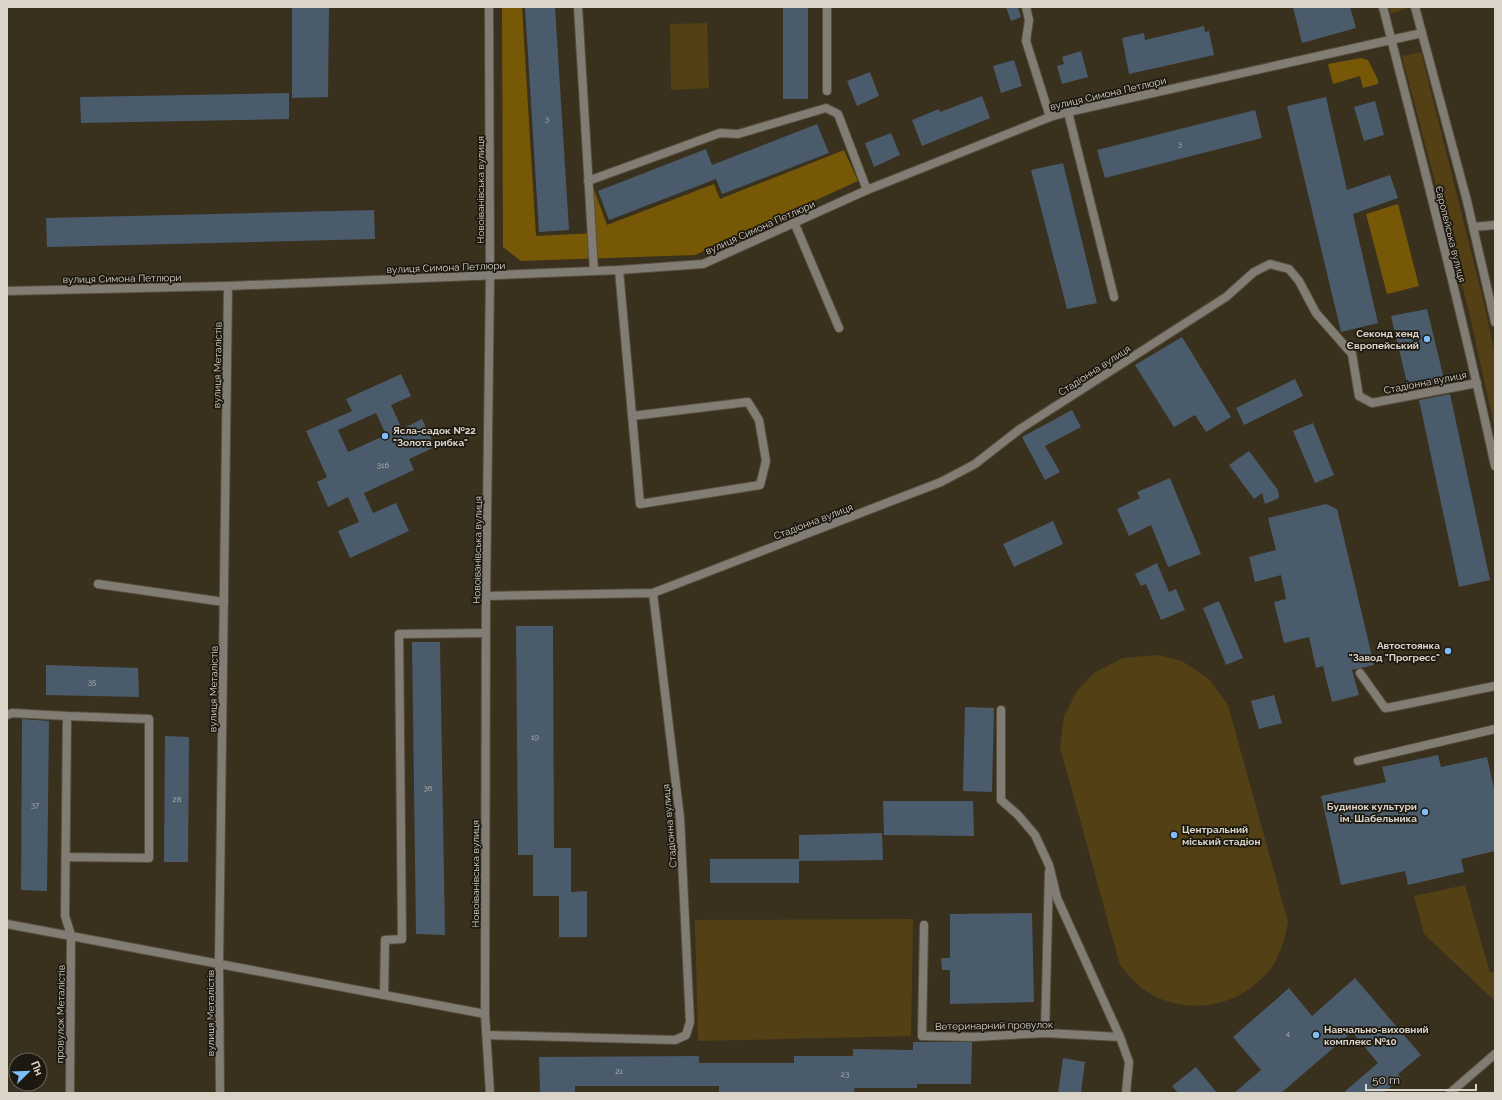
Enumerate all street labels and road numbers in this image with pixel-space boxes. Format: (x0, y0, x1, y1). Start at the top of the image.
street label: вулиця Симона Петлюри (1049, 75, 1167, 112)
street label: Новоіванівська вулиця (475, 136, 486, 244)
street label: Європейська вулиця (1433, 185, 1468, 283)
street label: вулиця Симона Петлюри (704, 198, 817, 257)
street label: вулиця Симона Петлюри (386, 260, 506, 275)
street label: вулиця Симона Петлюри (62, 272, 182, 285)
street label: вулиця Металістів (211, 322, 224, 408)
street label: Стадіонна вулиця (1056, 343, 1132, 398)
street label: Стадіонна вулиця (1383, 369, 1467, 396)
street label: Новоіванівська вулиця (471, 496, 484, 604)
street label: Стадіонна вулиця (772, 501, 854, 542)
street label: вулиця Металістів (207, 646, 220, 732)
street label: Стадіонна вулиця (660, 784, 679, 868)
street label: Новоіванівська вулиця (470, 820, 481, 928)
street label: провулок Металістів (54, 965, 67, 1063)
street label: вулиця Металістів (205, 970, 216, 1056)
street label: Ветеринарний провулок (935, 1019, 1053, 1032)

